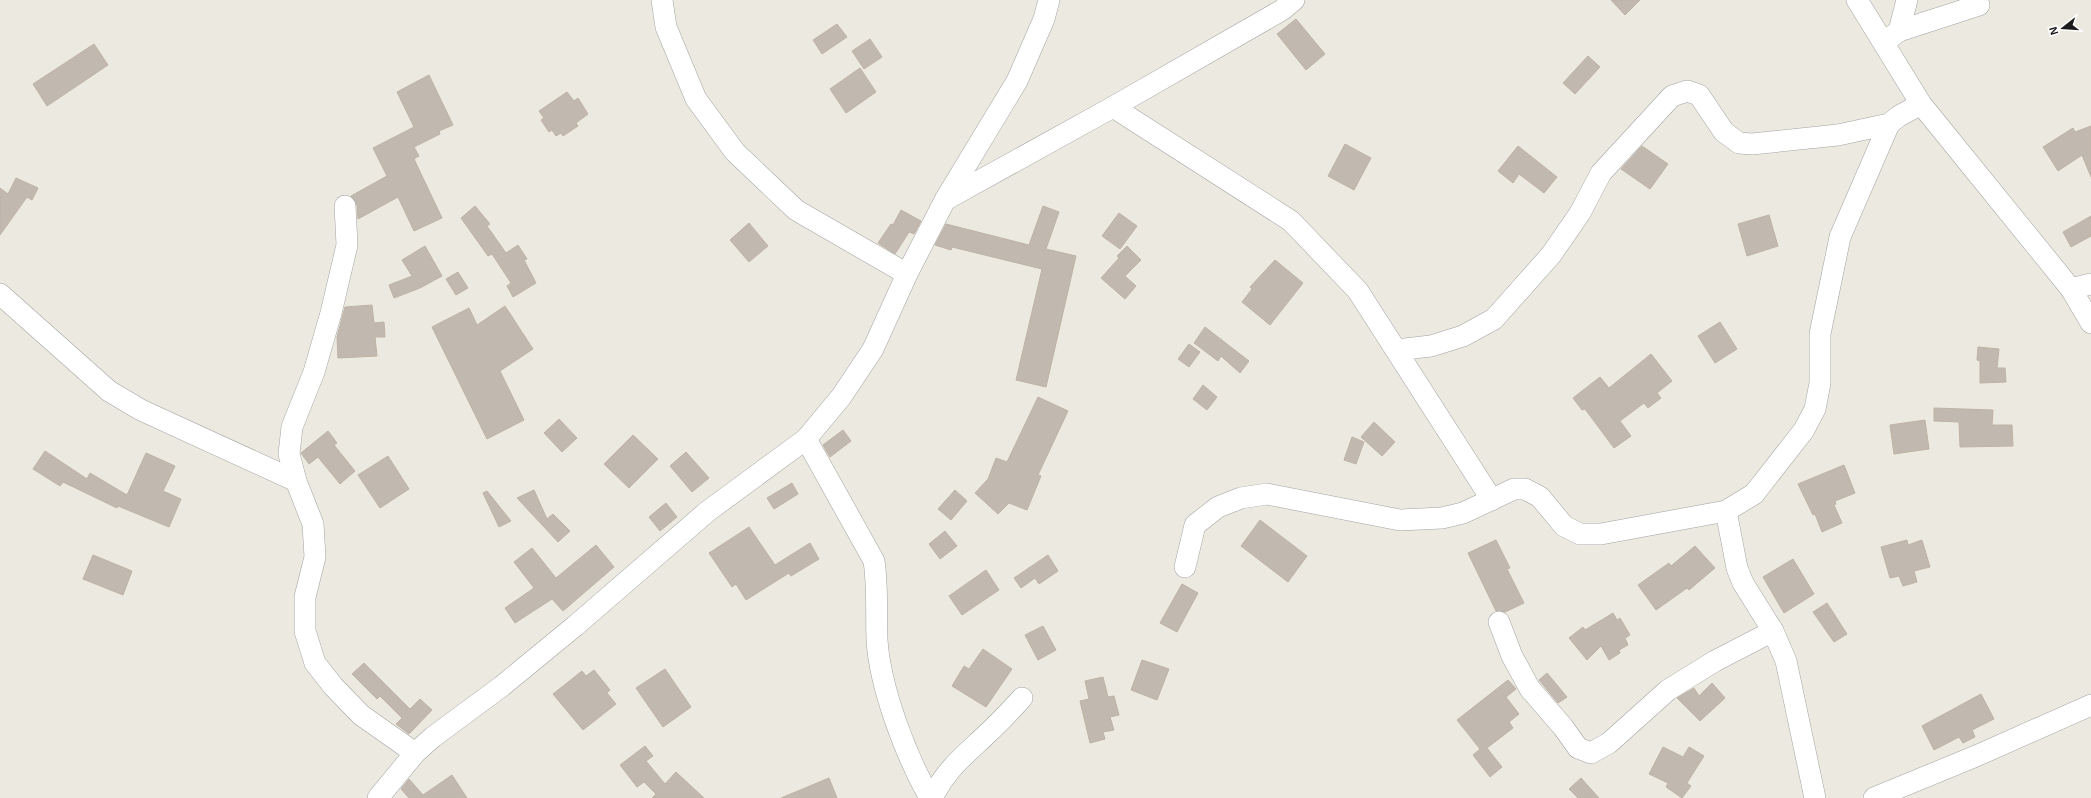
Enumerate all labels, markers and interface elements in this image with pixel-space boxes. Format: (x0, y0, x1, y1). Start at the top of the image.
north arrow (2043, 8, 2083, 48)
text: N (2047, 25, 2060, 36)

